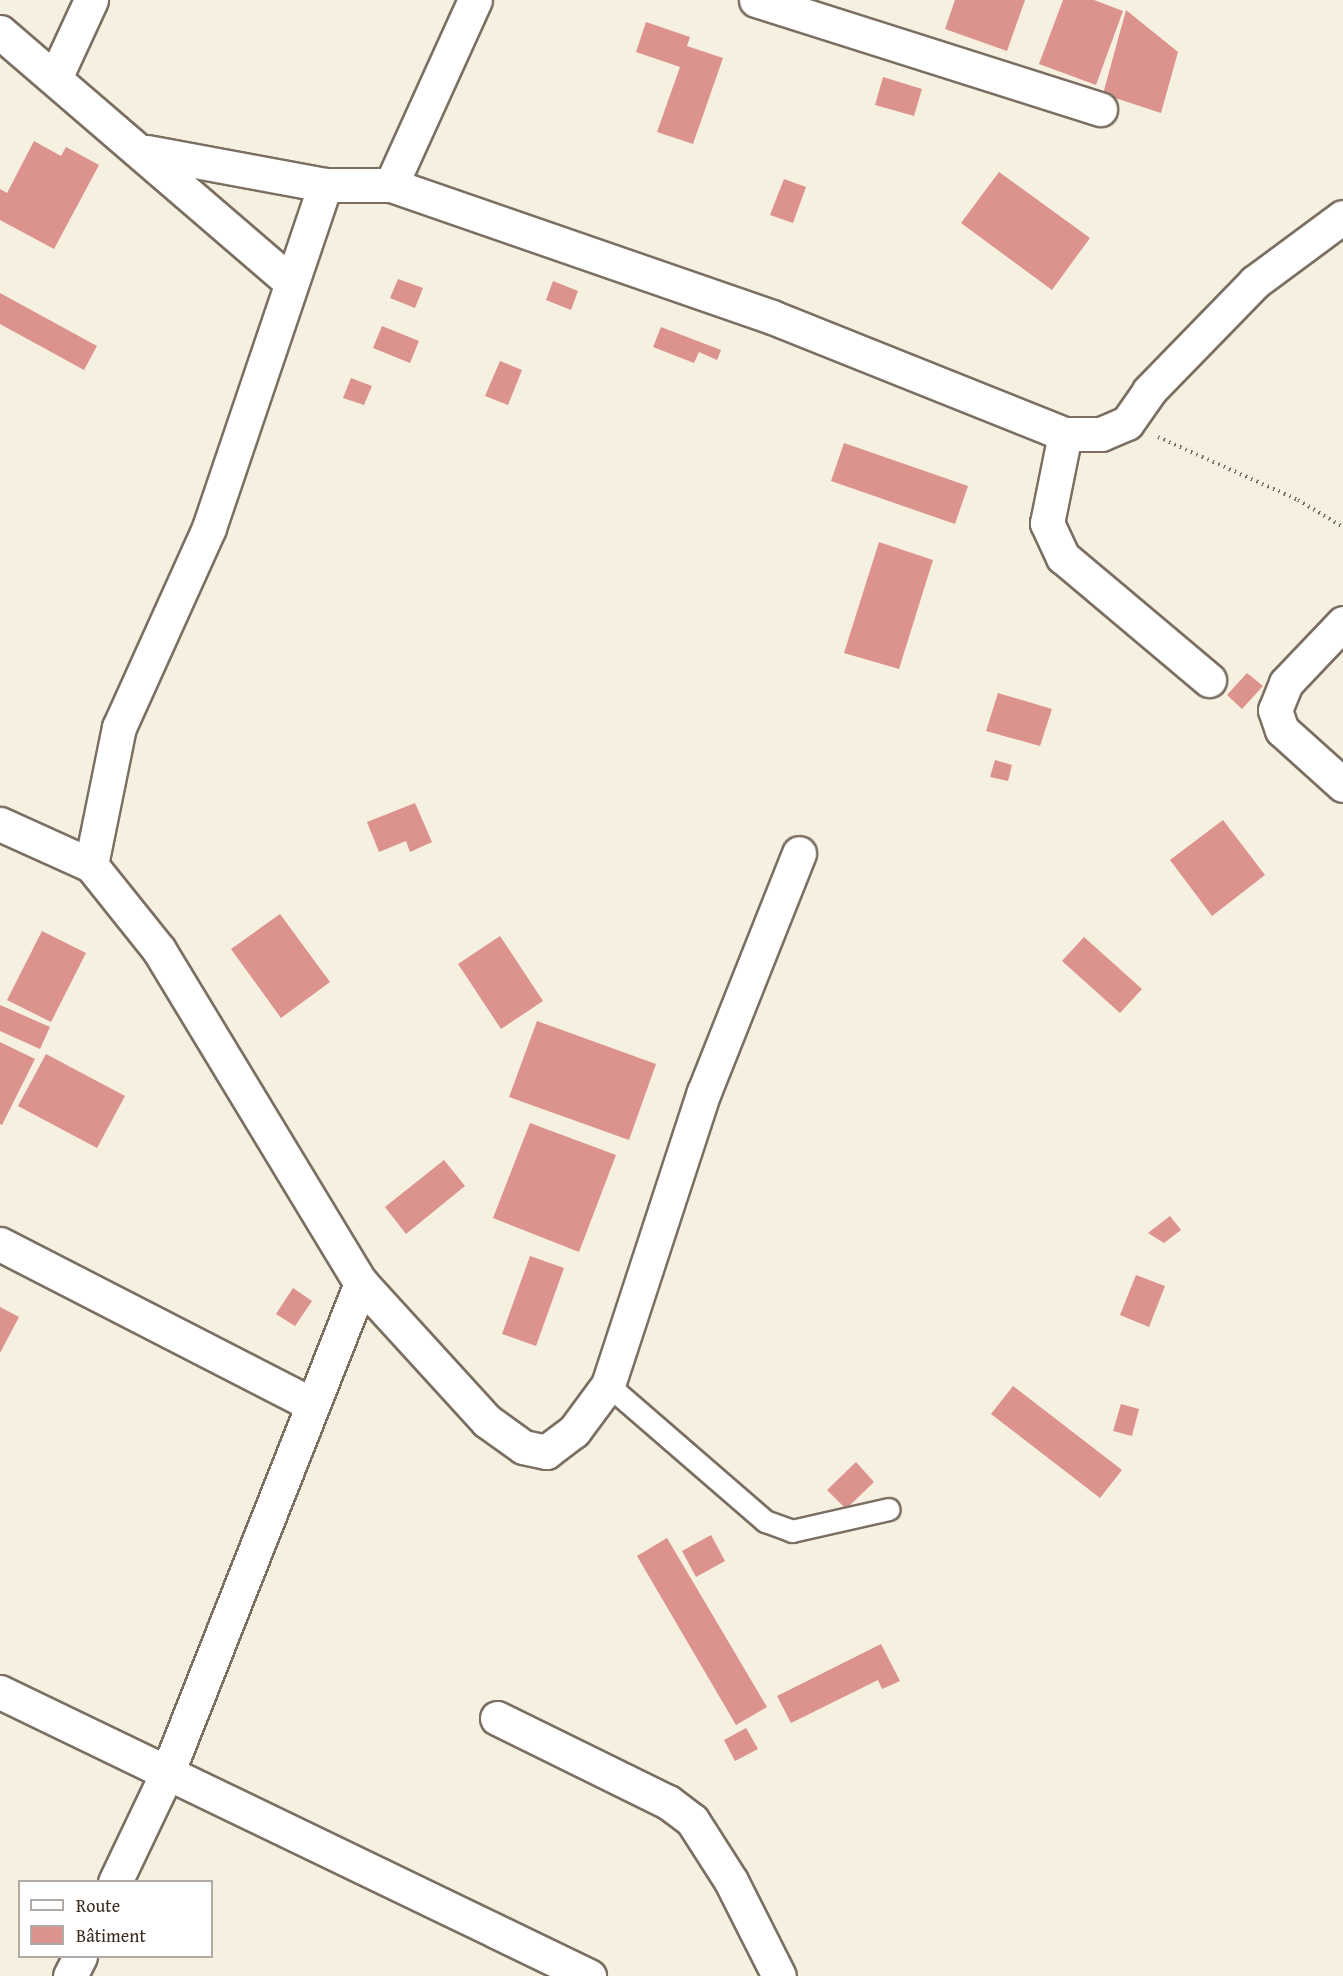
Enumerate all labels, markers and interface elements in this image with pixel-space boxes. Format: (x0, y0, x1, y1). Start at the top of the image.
legend (18, 1880, 213, 1958)
text: Route (76, 1892, 120, 1919)
text: Bâtiment (76, 1922, 146, 1949)

